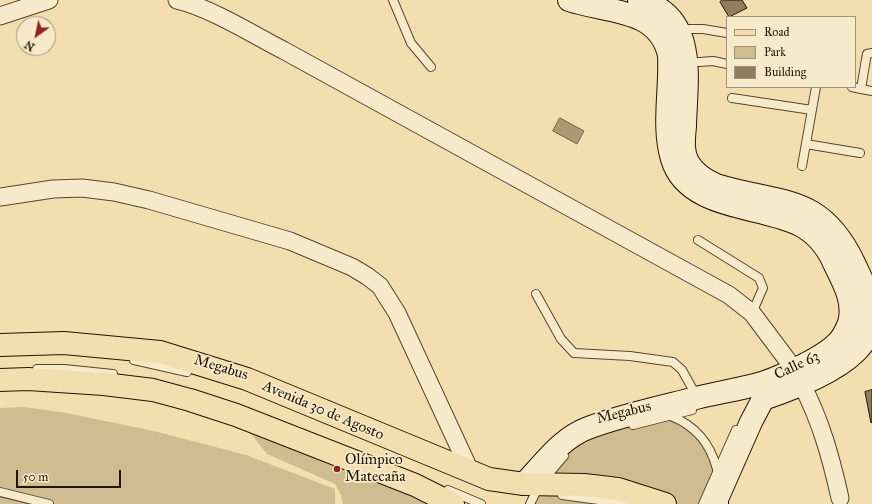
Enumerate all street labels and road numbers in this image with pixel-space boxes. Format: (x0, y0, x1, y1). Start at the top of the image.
street label: Calle 63 (772, 348, 822, 384)
street label: Megabus (192, 351, 250, 385)
street label: Avenida 30 de Agosto (260, 377, 386, 445)
street label: Megabus (595, 398, 653, 428)

